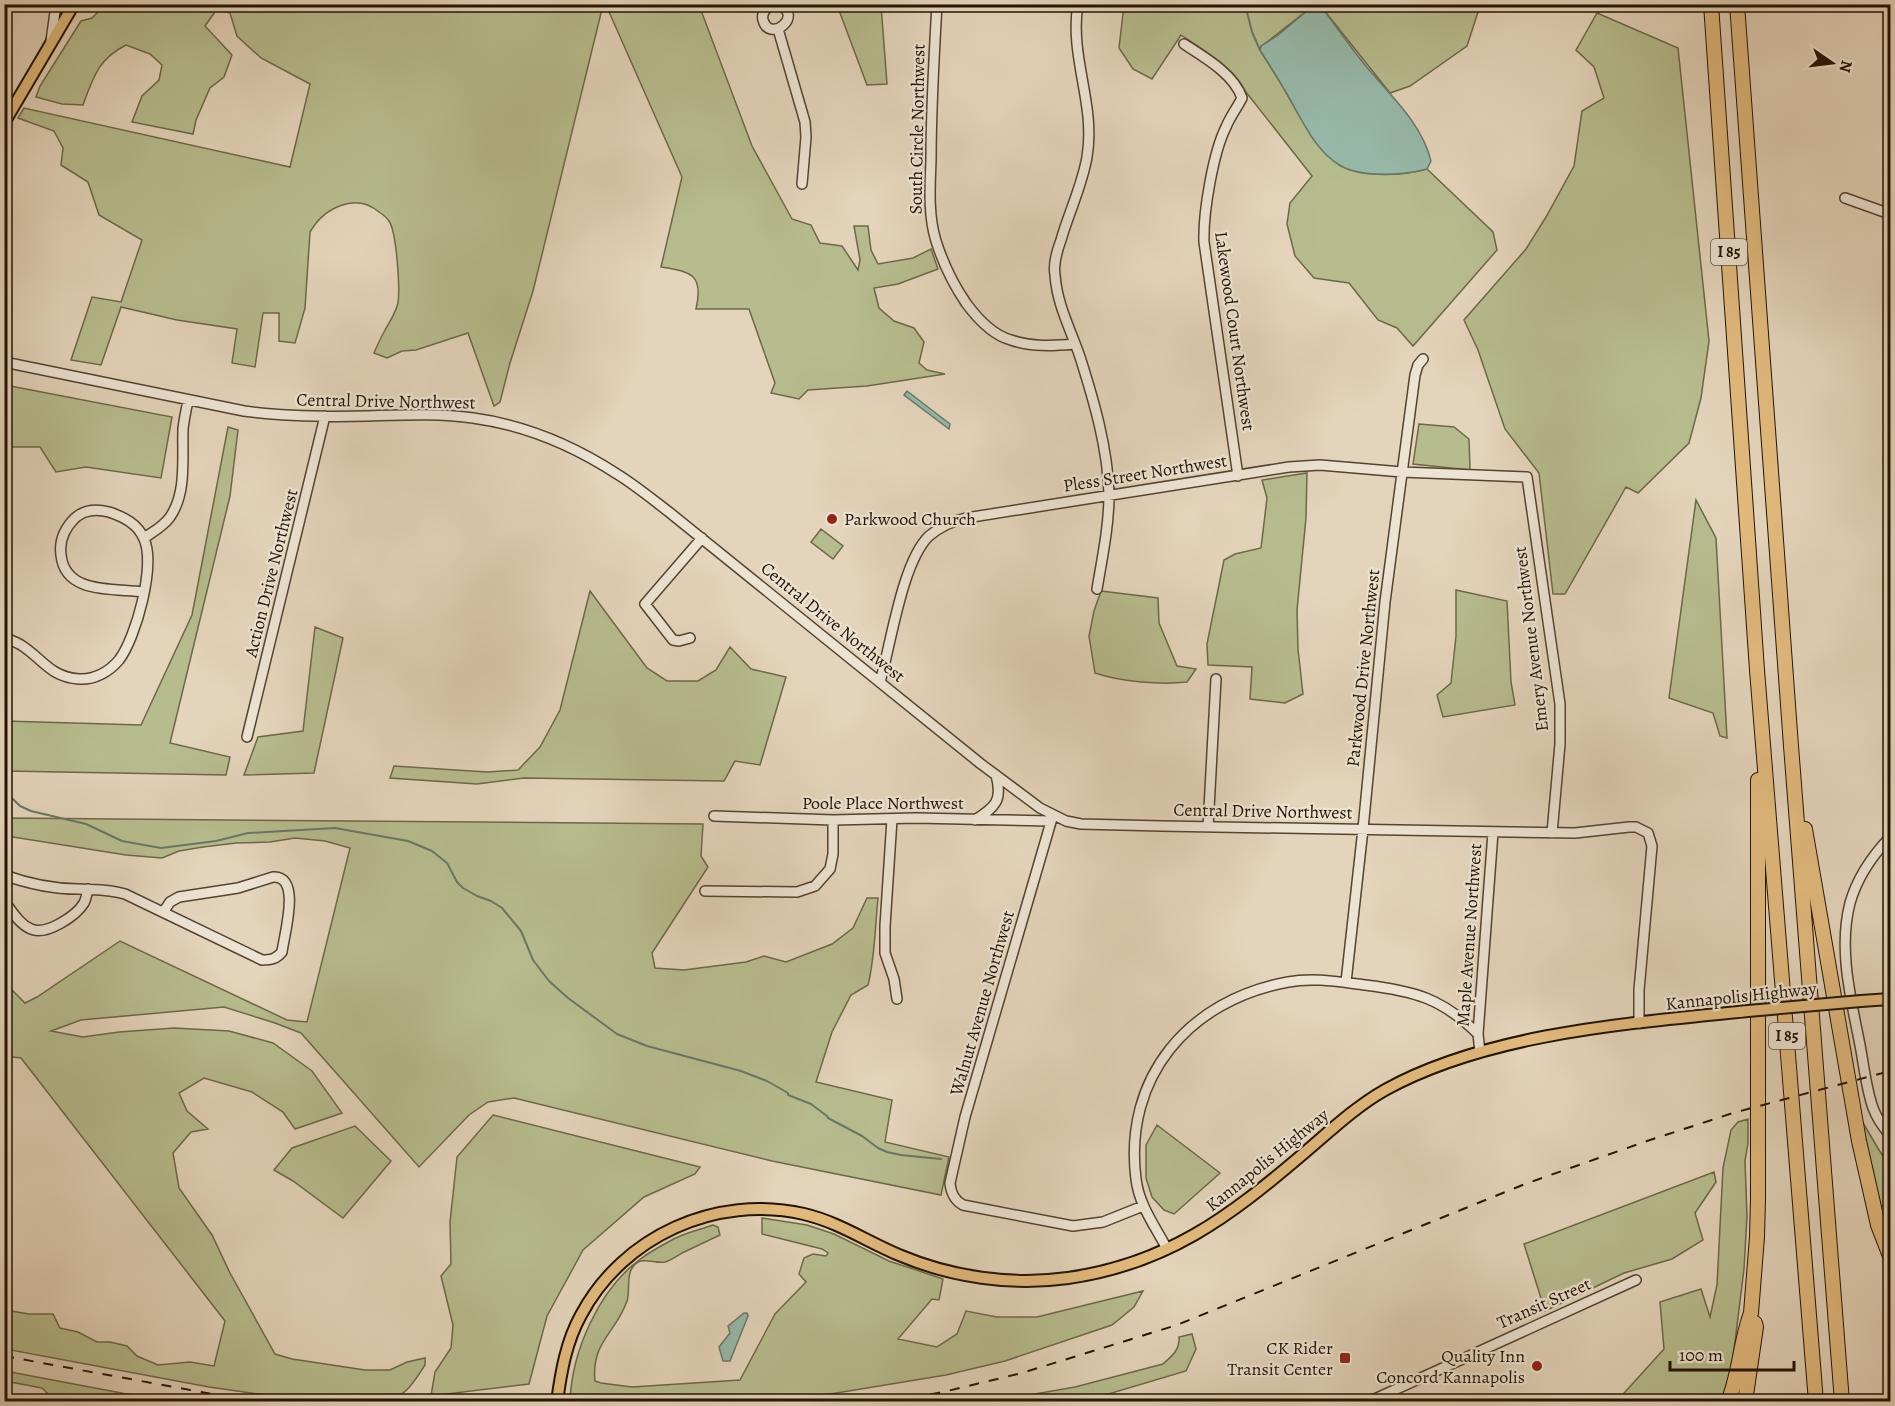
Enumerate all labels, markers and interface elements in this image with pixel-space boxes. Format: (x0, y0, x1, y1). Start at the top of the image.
north arrow (1802, 33, 1862, 93)
street label: South Circle Northwest (904, 43, 930, 215)
text: N (1833, 58, 1858, 75)
street label: Lakewood Court Northwest (1209, 230, 1261, 432)
road number: I 85 (1711, 239, 1747, 265)
street label: Central Drive Northwest (296, 387, 476, 415)
street label: Pless Street Northwest (1061, 448, 1229, 498)
street label: Action Drive Northwest (238, 486, 304, 661)
place label: Parkwood Church (844, 507, 976, 531)
marker: Parkwood Church (825, 512, 839, 526)
street label: Emery Avenue Northwest (1508, 545, 1554, 733)
street label: Central Drive Northwest (756, 556, 910, 688)
street label: Parkwood Drive Northwest (1341, 568, 1385, 768)
street label: Poole Place Northwest (802, 791, 964, 815)
street label: Central Drive Northwest (1173, 797, 1353, 825)
street label: Maple Avenue Northwest (1451, 843, 1487, 1027)
street label: Walnut Avenue Northwest (944, 908, 1020, 1099)
street label: Kannapolis Highway (1664, 976, 1819, 1016)
road number: I 85 (1769, 1023, 1805, 1049)
street label: Kannapolis Highway (1201, 1102, 1334, 1217)
street label: Transit Street (1493, 1272, 1595, 1334)
scale bar (1670, 1334, 1794, 1372)
place label: CK Rider Transit Center (1227, 1336, 1333, 1381)
text: 100 m (1679, 1343, 1723, 1367)
place label: Quality Inn Concord Kannapolis (1376, 1344, 1525, 1389)
marker: CK Rider Transit Center (1338, 1351, 1352, 1365)
marker: Quality Inn Concord Kannapolis (1530, 1359, 1544, 1373)

